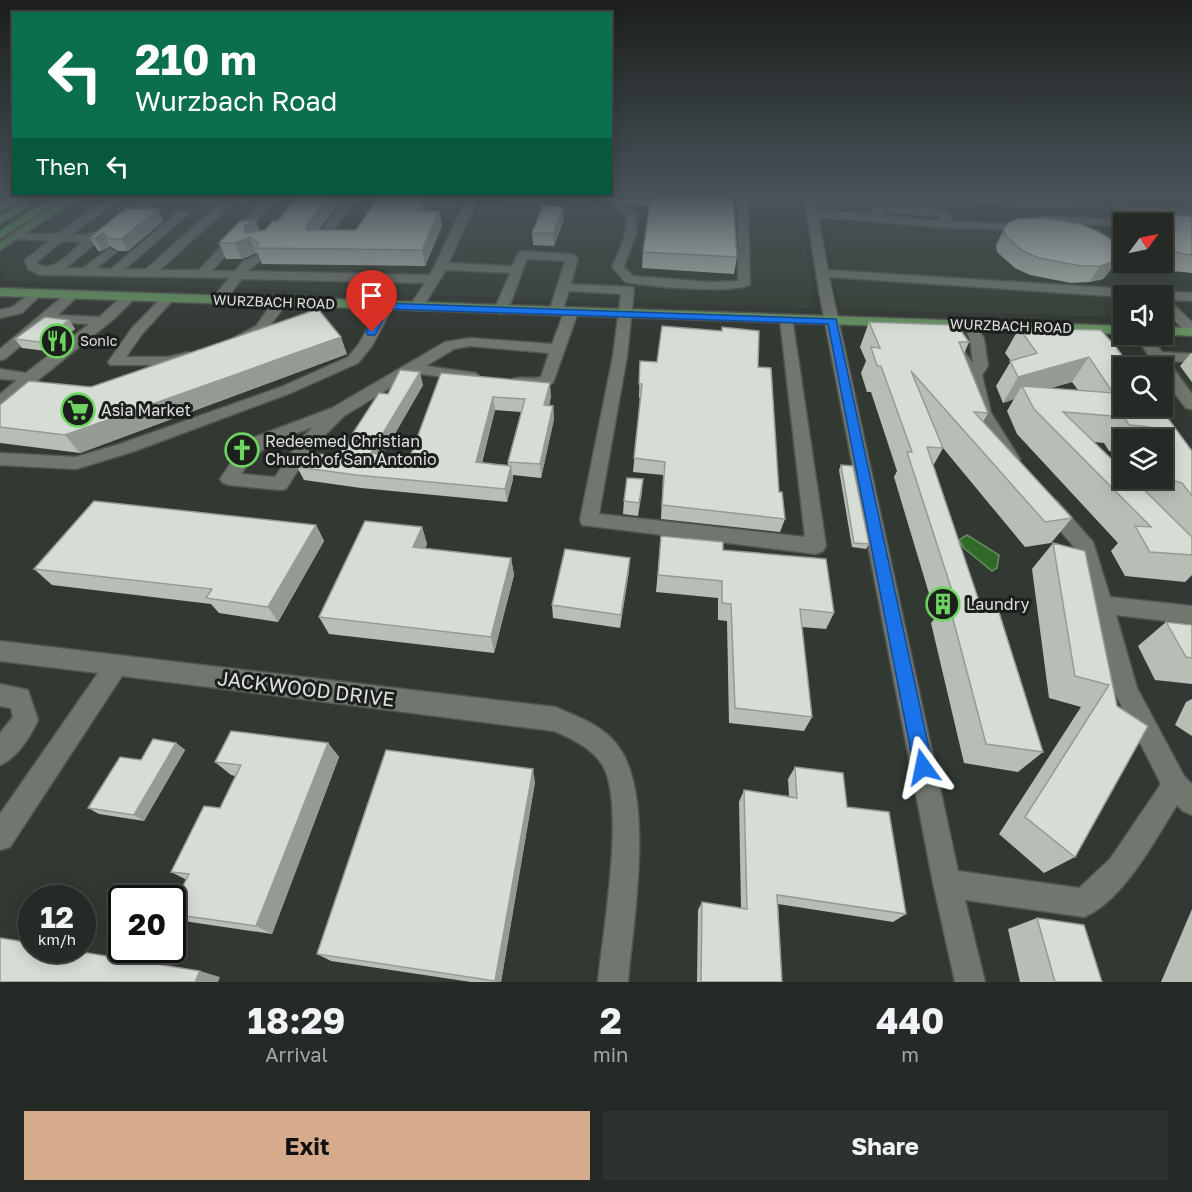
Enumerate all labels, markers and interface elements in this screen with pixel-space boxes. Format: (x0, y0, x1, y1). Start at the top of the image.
text: 210 m (135, 34, 257, 84)
icon: left (36, 36, 114, 114)
text: Wurzbach Road (135, 85, 337, 117)
icon: left (101, 150, 134, 183)
text: Then (36, 153, 89, 180)
north arrow (1113, 213, 1173, 273)
map controls (1113, 213, 1173, 489)
pin (346, 270, 397, 332)
icon: arrive (355, 279, 388, 312)
button: sound (1113, 285, 1173, 345)
street label: WURZBACH ROAD (213, 291, 335, 312)
street label: WURZBACH ROAD (950, 315, 1072, 336)
restaurant icon: Sonic (39, 323, 75, 359)
place label: Sonic (80, 332, 118, 349)
button: search (1113, 357, 1173, 417)
supermarket icon: Asia Market (60, 392, 96, 428)
place label: Asia Market (101, 400, 191, 420)
button: layers (1113, 429, 1173, 489)
place label: Redeemed Christian Church of San Antonio (265, 431, 437, 469)
church icon: Redeemed Christian Church of San Antonio (224, 432, 260, 468)
building icon: Laundry (925, 586, 961, 622)
place label: Laundry (966, 594, 1029, 614)
street label: JACKWOOD DRIVE (216, 665, 396, 711)
position arrow (891, 735, 955, 799)
speed limit sign: 20 (108, 885, 186, 963)
text: 12 (40, 899, 74, 935)
text: km/h (38, 930, 76, 948)
text: 18:29 (248, 999, 345, 1042)
text: 2 (600, 999, 622, 1042)
text: 440 (876, 999, 944, 1042)
text: Arrival (265, 1042, 328, 1066)
text: min (593, 1042, 628, 1066)
text: m (901, 1042, 919, 1066)
button: Exit (24, 1111, 590, 1180)
button: Share (602, 1111, 1168, 1180)

